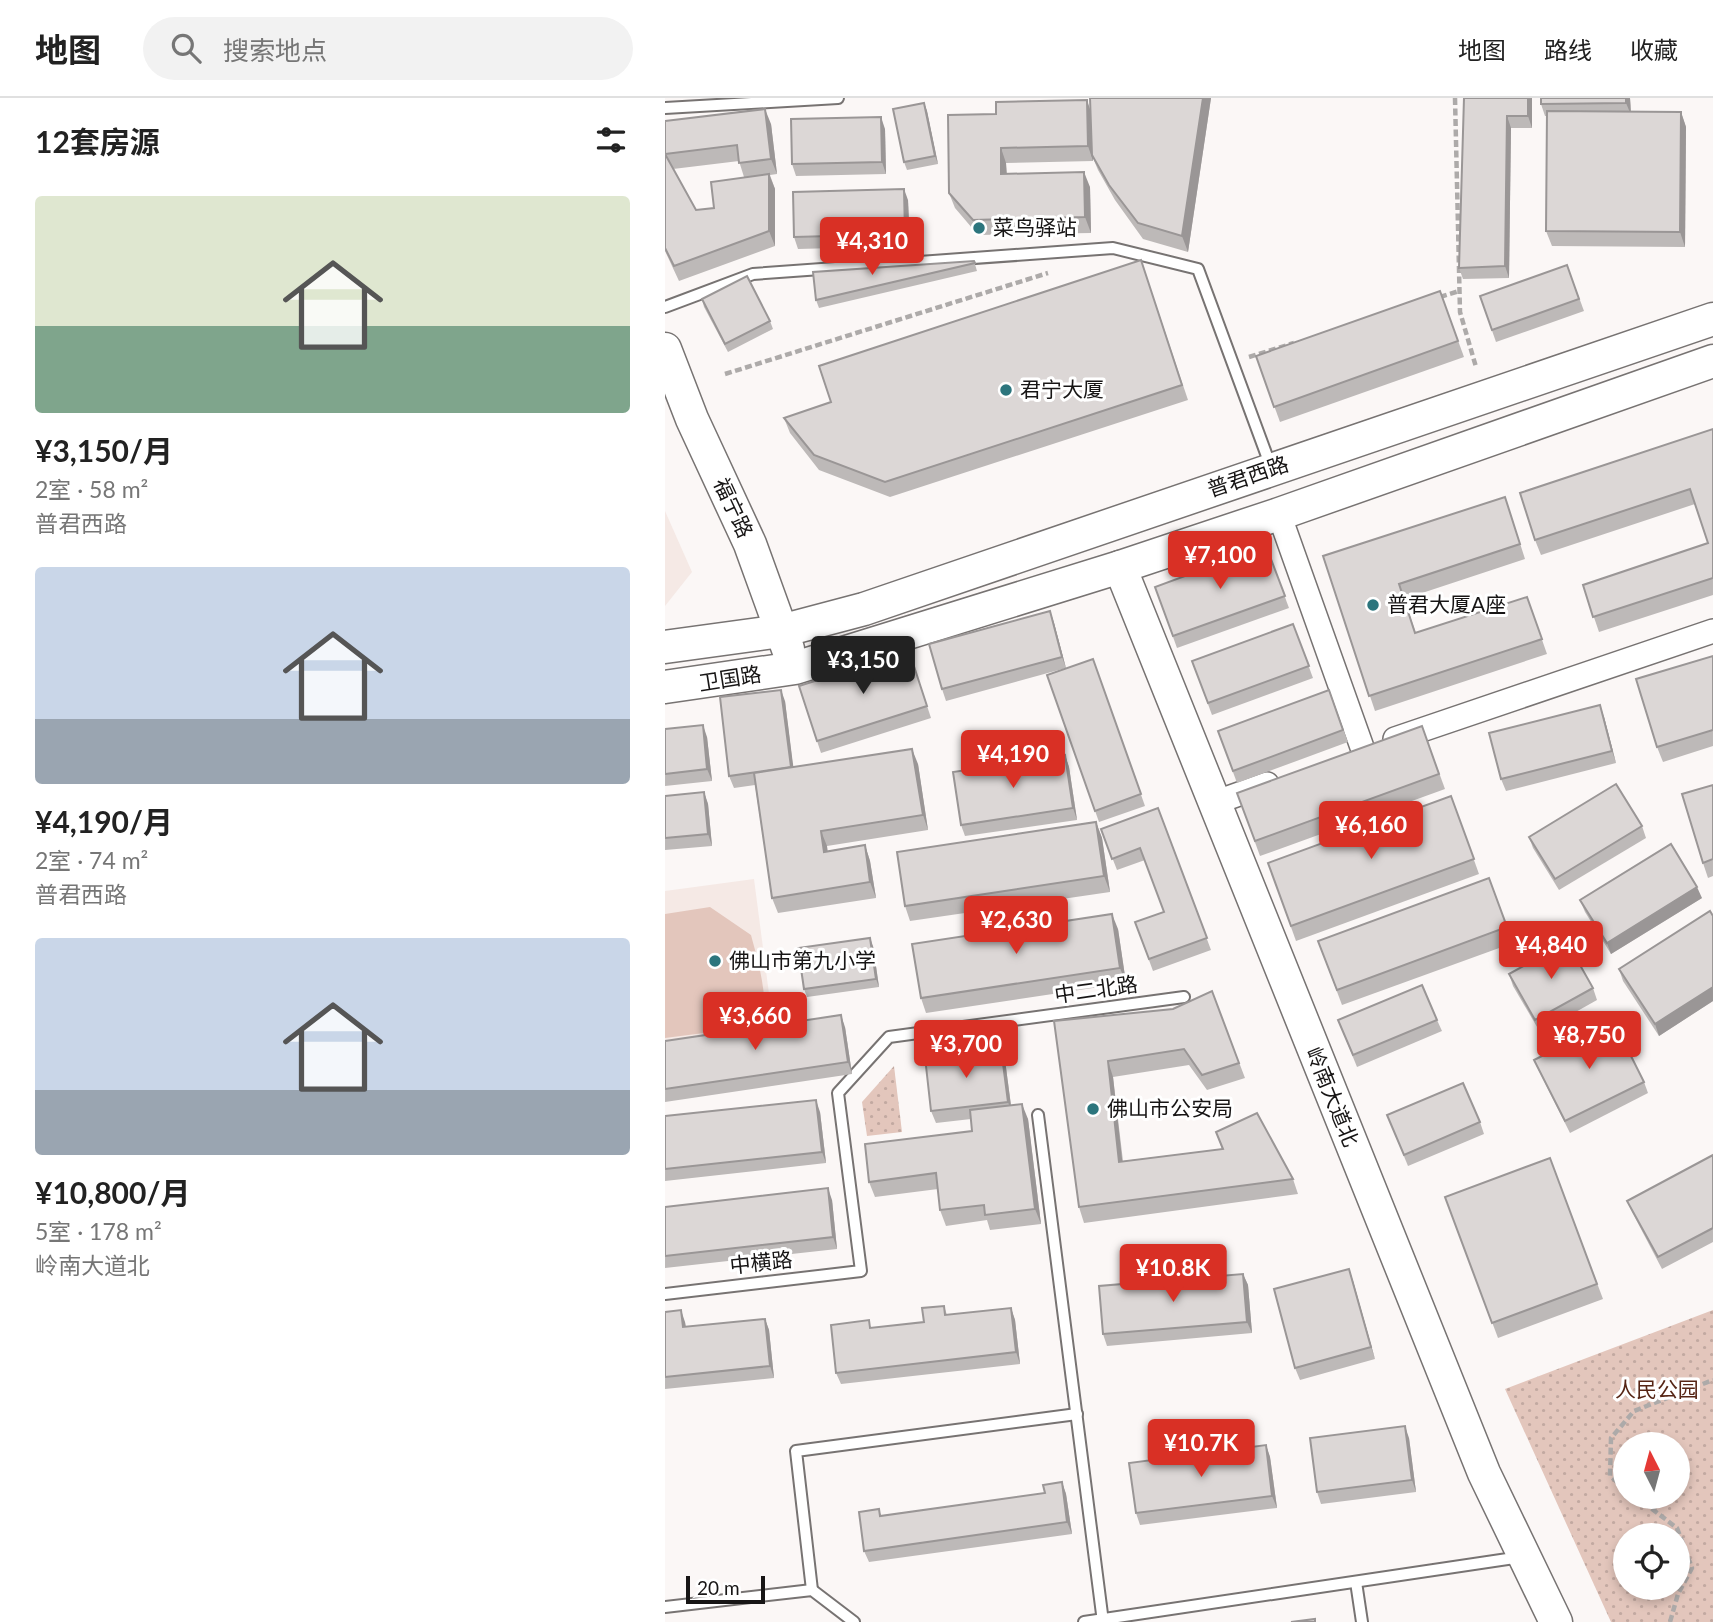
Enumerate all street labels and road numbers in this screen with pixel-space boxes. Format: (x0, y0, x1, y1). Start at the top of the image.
street label: 普君西路 (1204, 450, 1291, 501)
street label: 福宁路 (710, 474, 759, 541)
street label: 卫国路 (697, 660, 763, 695)
street label: 中二北路 (1052, 970, 1139, 1007)
street label: 岭南大道北 (1302, 1043, 1365, 1150)
street label: 中横路 (728, 1246, 793, 1277)

